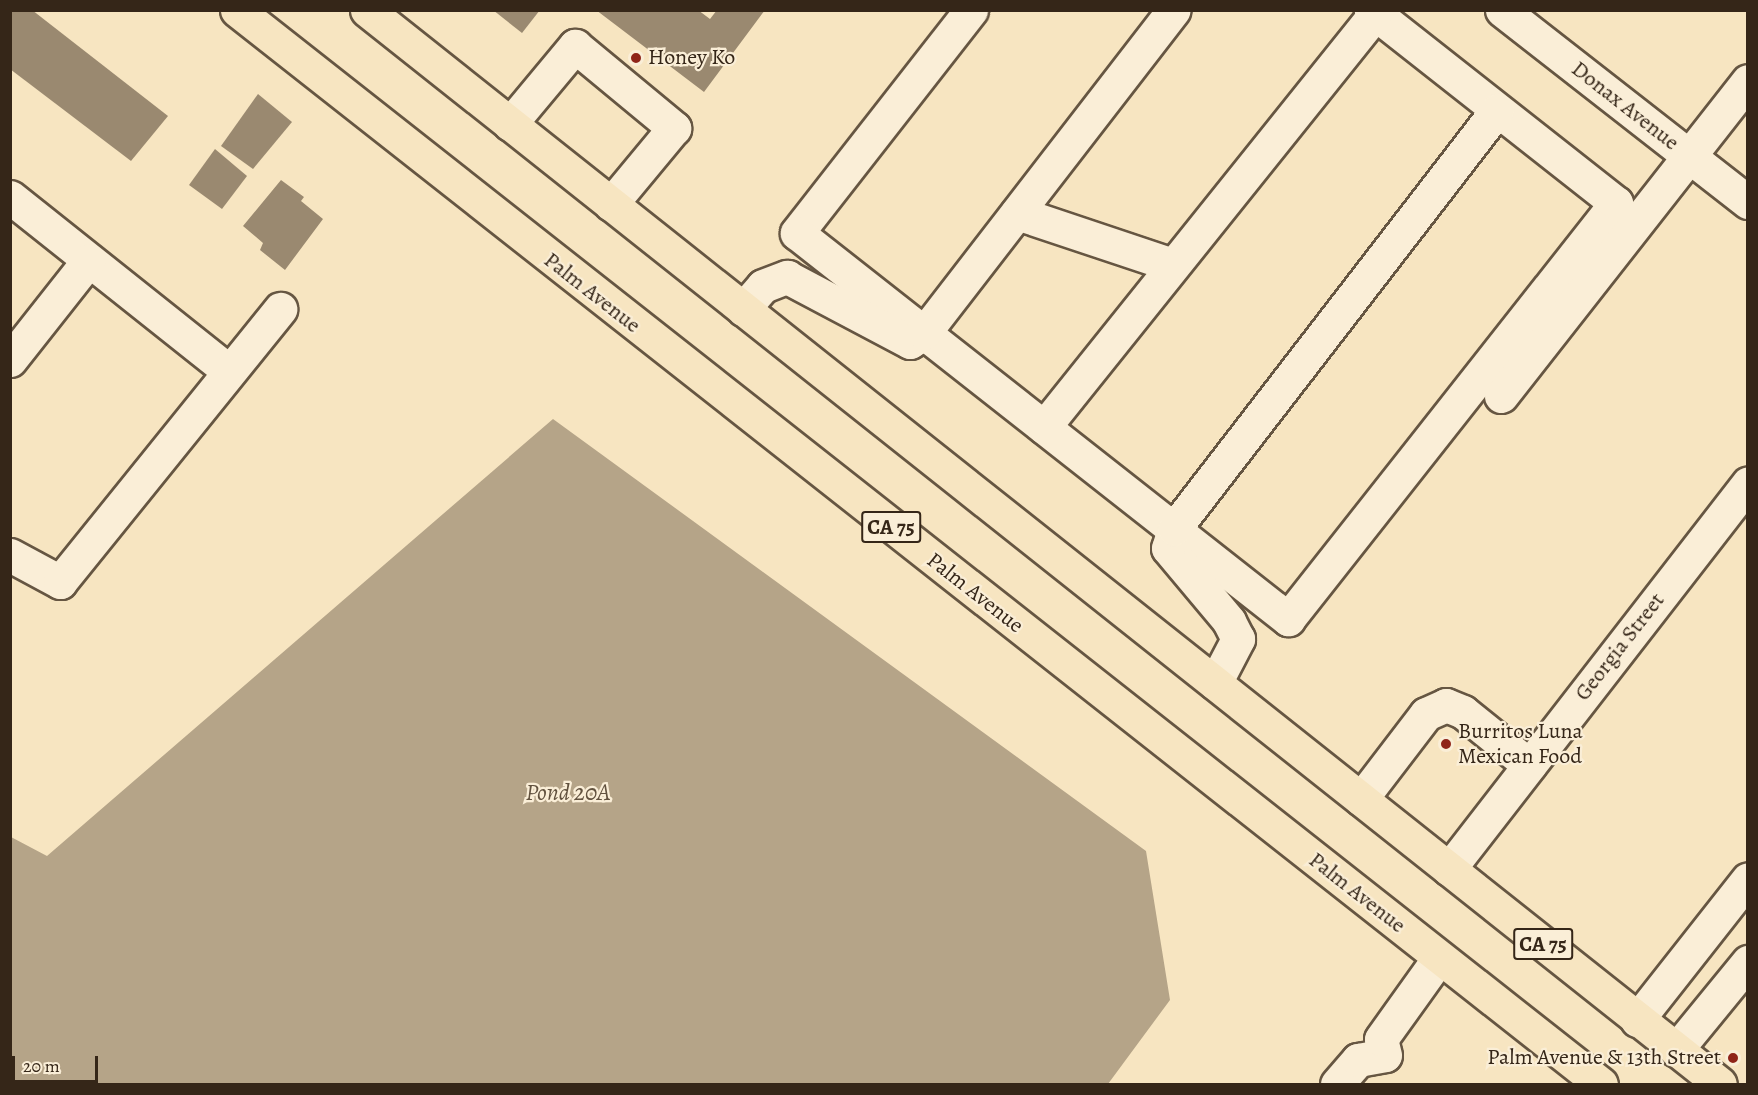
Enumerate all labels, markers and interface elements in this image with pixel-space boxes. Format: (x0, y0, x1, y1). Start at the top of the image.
place label: Honey Ko (648, 45, 735, 71)
marker: Honey Ko (629, 51, 643, 65)
street label: Donax Avenue (1566, 56, 1684, 156)
street label: Palm Avenue (538, 247, 646, 339)
road number: CA 75 (861, 509, 921, 545)
street label: Palm Avenue (921, 547, 1029, 639)
street label: Georgia Street (1570, 588, 1670, 706)
place label: Burritos Luna Mexican Food (1458, 718, 1583, 770)
marker: Burritos Luna Mexican Food (1439, 737, 1453, 751)
water label: Pond 20A (526, 779, 610, 807)
street label: Palm Avenue (1303, 847, 1411, 939)
road number: CA 75 (1513, 926, 1573, 962)
scale bar (15, 1044, 100, 1082)
place label: Palm Avenue & 13th Street (1487, 1045, 1721, 1071)
marker: Palm Avenue & 13th Street (1726, 1051, 1740, 1065)
text: 20 m (23, 1054, 60, 1078)

